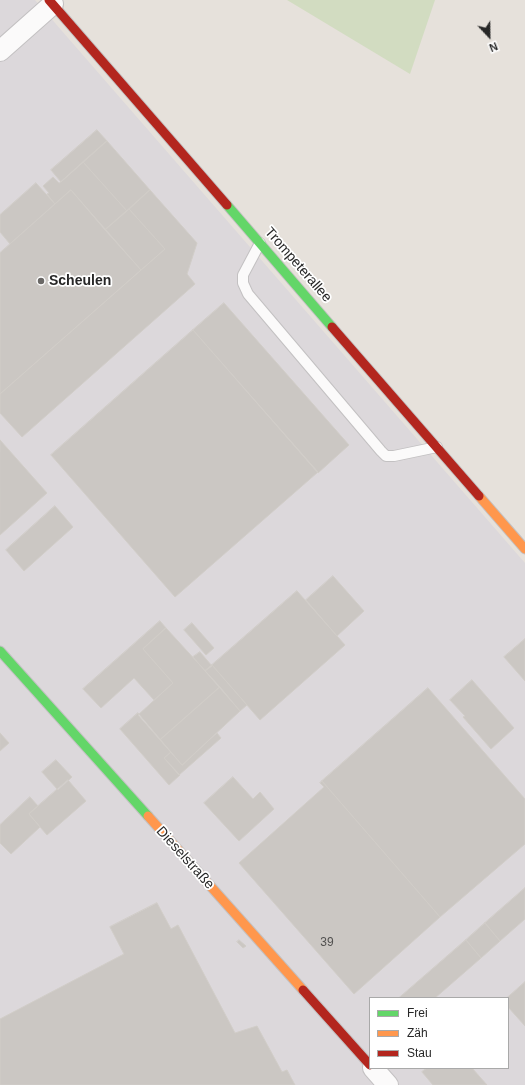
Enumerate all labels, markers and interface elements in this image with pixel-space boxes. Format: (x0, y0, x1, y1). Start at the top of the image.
north arrow (469, 16, 509, 56)
text: N (488, 40, 499, 54)
street label: Trompeterallee (261, 224, 335, 306)
place label: Scheulen (49, 273, 111, 289)
marker: Scheulen (36, 276, 46, 286)
street label: Dieselstraße (152, 823, 218, 893)
house number: 39 (320, 936, 334, 950)
legend (369, 997, 509, 1069)
text: Frei (407, 1006, 428, 1020)
text: Zäh (407, 1026, 428, 1040)
text: Stau (407, 1046, 432, 1060)

